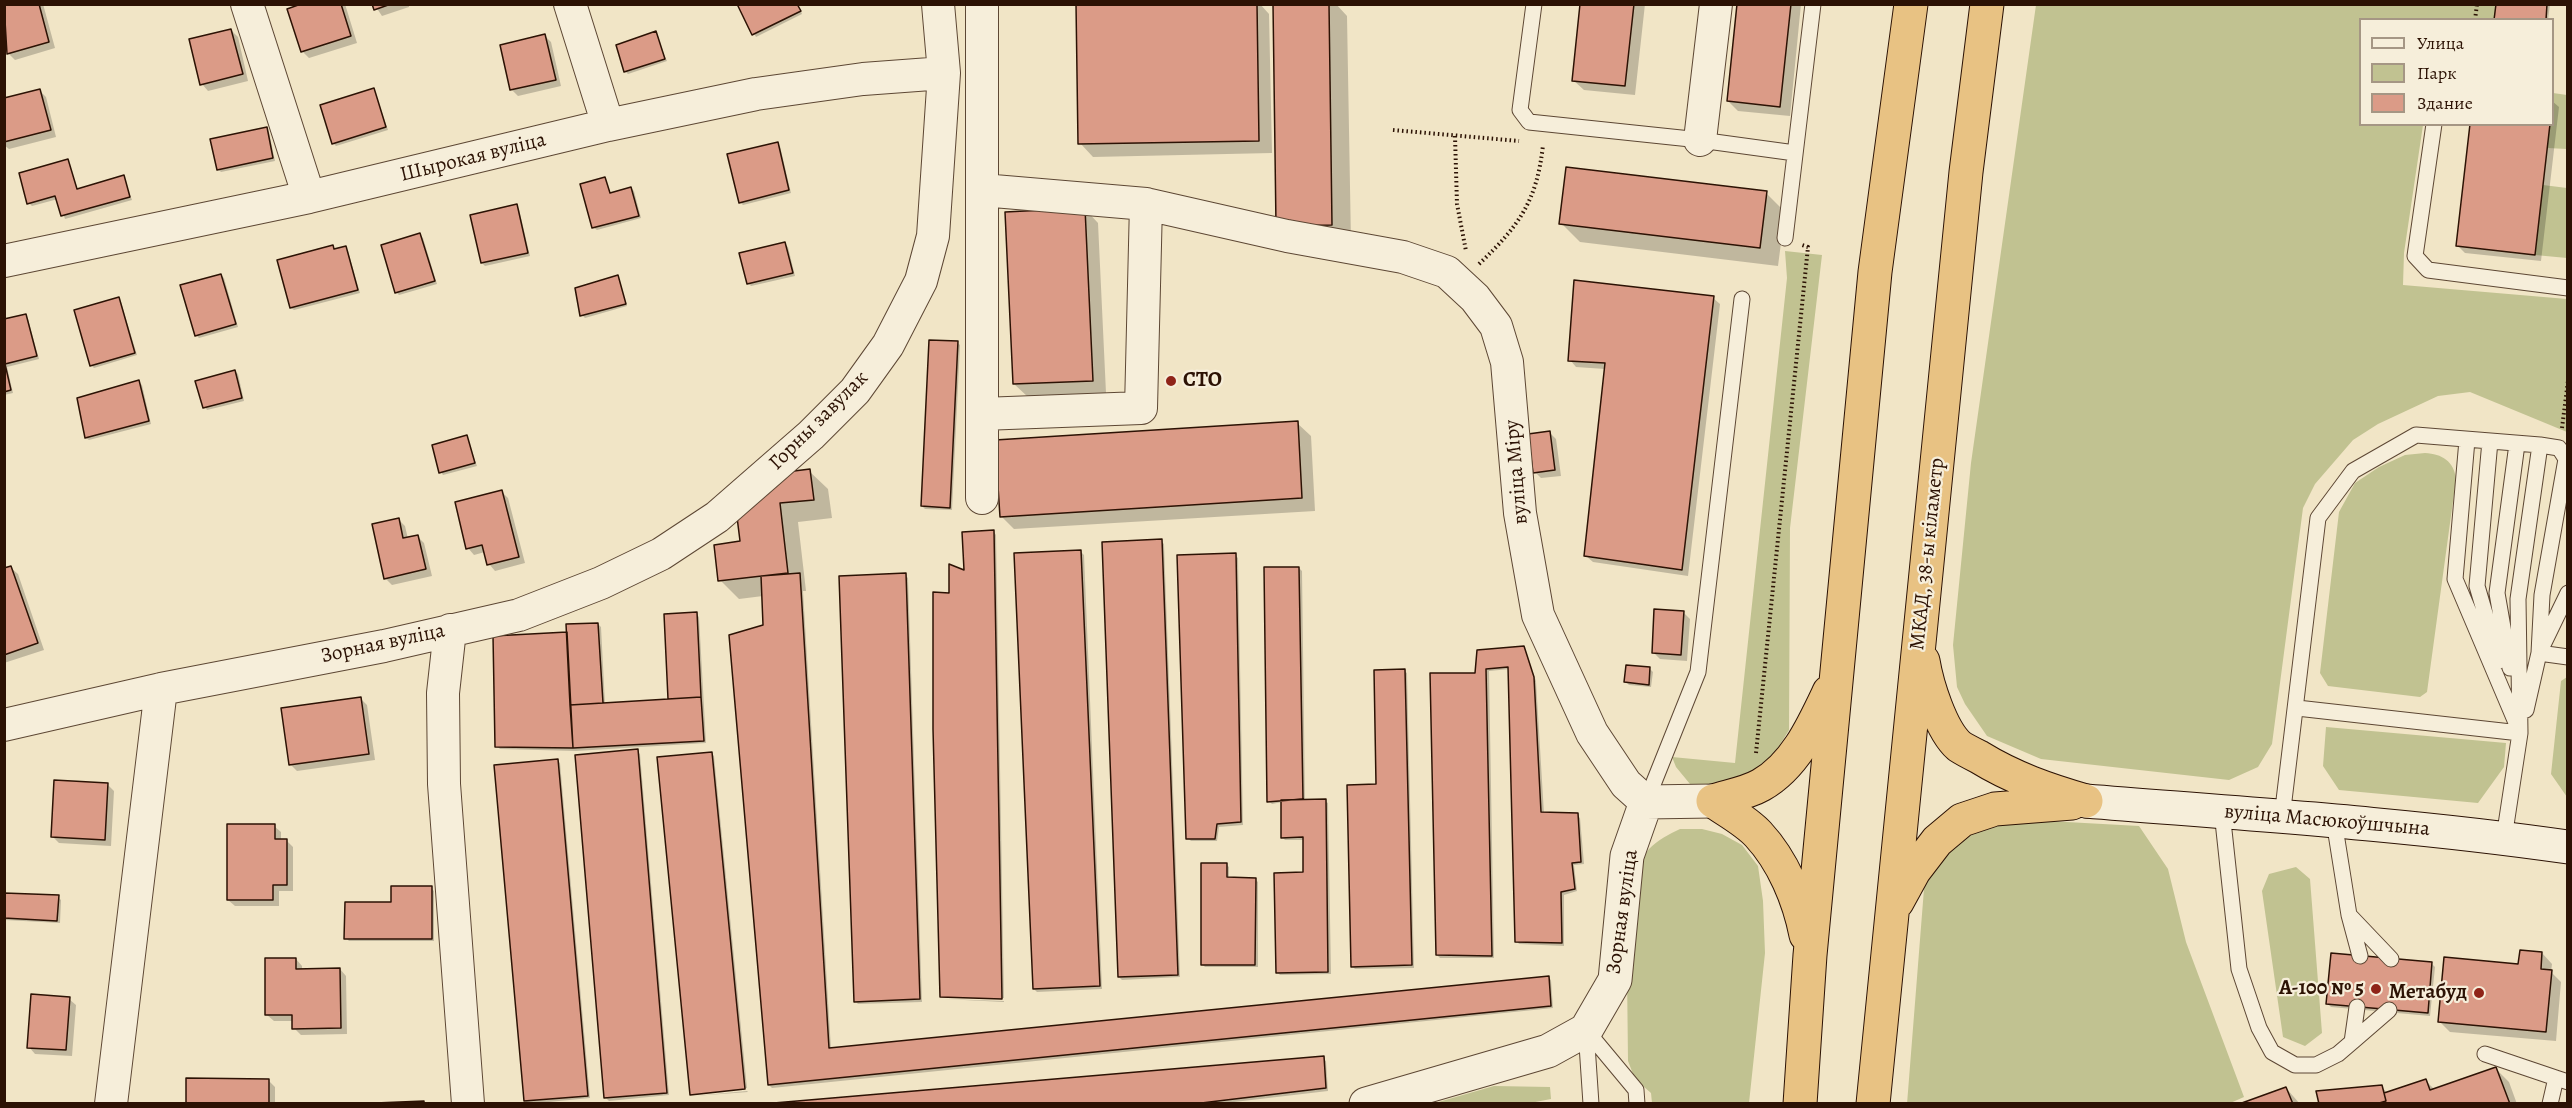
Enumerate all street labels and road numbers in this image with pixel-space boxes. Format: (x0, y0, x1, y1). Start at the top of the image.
street label: Шырокая вуліца (397, 128, 549, 188)
street label: Горны завулак (764, 366, 874, 476)
street label: вуліца Міру (1500, 419, 1534, 525)
street label: МКАД, 38-ы кіламетр (1905, 457, 1951, 651)
street label: Зорная вуліца (319, 619, 447, 669)
street label: вуліца Масюкоўшчына (2223, 799, 2431, 843)
street label: Зорная вуліца (1602, 848, 1644, 976)

